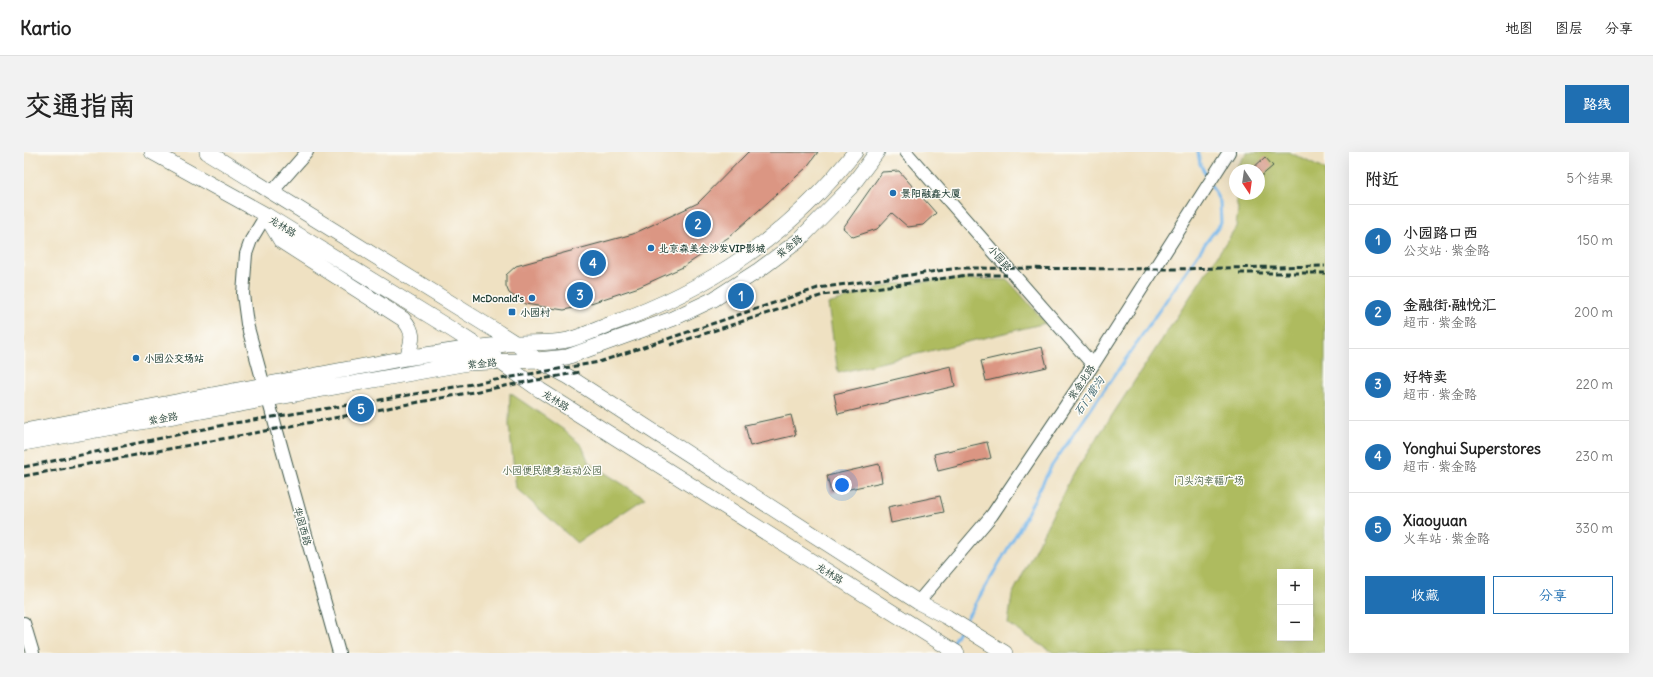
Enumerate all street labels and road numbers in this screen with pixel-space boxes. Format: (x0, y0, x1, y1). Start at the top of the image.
street label: 龙林路 (267, 213, 299, 240)
street label: 紫金路 (774, 232, 805, 261)
street label: 小园路 (985, 243, 1014, 274)
street label: 紫金路 (467, 356, 498, 371)
street label: 紫金北路 (1065, 362, 1098, 402)
street label: 龙林路 (540, 387, 572, 414)
street label: 紫金路 (147, 409, 179, 427)
street label: 华园西路 (291, 505, 314, 547)
street label: 龙林路 (814, 560, 846, 587)

